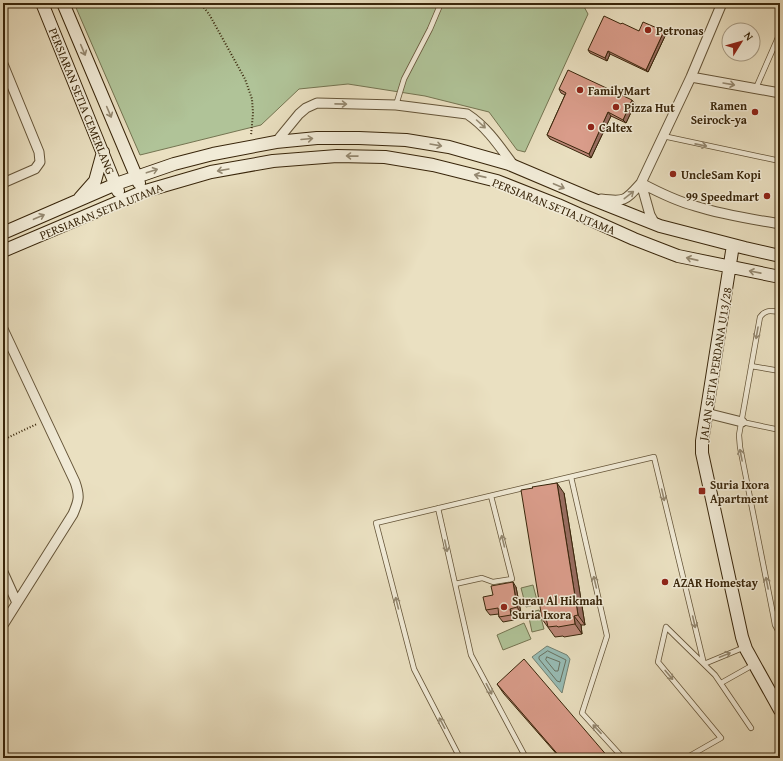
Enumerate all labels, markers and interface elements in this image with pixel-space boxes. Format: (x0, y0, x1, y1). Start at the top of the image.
place label: Petronas (656, 22, 704, 39)
north arrow (721, 22, 761, 62)
street label: PERSIARAN SETIA CEMERLANG (45, 25, 119, 177)
marker: Petronas (643, 25, 653, 35)
text: N (740, 28, 758, 44)
one-way arrow (80, 44, 87, 56)
one-way arrow (722, 80, 735, 88)
place label: FamilyMart (588, 82, 651, 99)
marker: FamilyMart (575, 85, 585, 95)
place label: Ramen Seirock-ya (691, 97, 748, 128)
place label: Pizza Hut (624, 99, 675, 116)
one-way arrow (334, 100, 347, 108)
marker: Pizza Hut (611, 102, 621, 112)
one-way arrow (106, 106, 113, 118)
marker: Ramen Seirock-ya (750, 107, 760, 117)
one-way arrow (475, 119, 485, 128)
place label: Caltex (599, 119, 633, 136)
marker: Caltex (586, 122, 596, 132)
one-way arrow (300, 136, 313, 143)
one-way arrow (429, 141, 442, 149)
one-way arrow (694, 141, 707, 149)
one-way arrow (346, 153, 359, 160)
one-way arrow (217, 166, 230, 174)
place label: UncleSam Kopi (681, 166, 761, 183)
one-way arrow (146, 167, 159, 174)
marker: UncleSam Kopi (668, 169, 678, 179)
one-way arrow (474, 172, 487, 180)
street label: PERSIARAN SETIA UTAMA (490, 173, 619, 239)
street label: PERSIARAN SETIA UTAMA (37, 178, 166, 244)
one-way arrow (553, 182, 565, 190)
place label: 99 Speedmart (686, 188, 759, 205)
one-way arrow (624, 191, 634, 200)
marker: 99 Speedmart (762, 191, 772, 201)
one-way arrow (32, 213, 44, 221)
one-way arrow (686, 254, 699, 262)
one-way arrow (749, 268, 762, 276)
street label: JALAN SETIA PERDANA U13/28 (694, 286, 736, 444)
one-way arrow (753, 326, 761, 339)
one-way arrow (737, 449, 745, 462)
place label: Suria Ixora Apartment (710, 476, 770, 507)
marker: Suria Ixora Apartment (697, 486, 707, 496)
one-way arrow (660, 488, 668, 501)
one-way arrow (498, 535, 506, 548)
one-way arrow (443, 539, 451, 552)
place label: AZAR Homestay (673, 574, 759, 591)
one-way arrow (591, 576, 599, 589)
marker: AZAR Homestay (660, 577, 670, 587)
one-way arrow (762, 577, 770, 590)
place label: Surau Al Hikmah Suria Ixora (512, 592, 603, 623)
one-way arrow (392, 596, 400, 609)
marker: Surau Al Hikmah Suria Ixora (499, 602, 509, 612)
one-way arrow (690, 615, 698, 628)
one-way arrow (718, 651, 730, 659)
one-way arrow (664, 669, 673, 680)
one-way arrow (486, 683, 493, 695)
one-way arrow (438, 718, 445, 730)
one-way arrow (592, 724, 602, 734)

